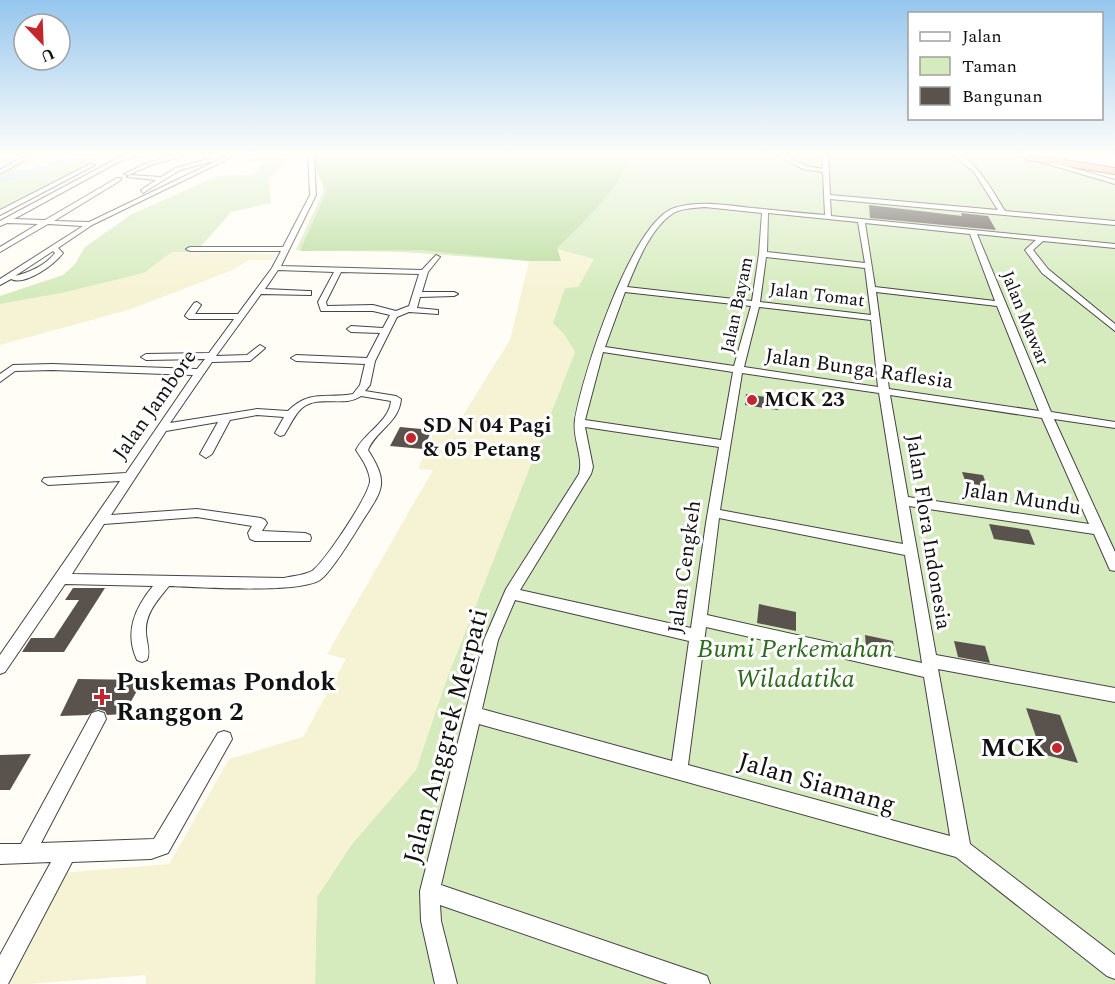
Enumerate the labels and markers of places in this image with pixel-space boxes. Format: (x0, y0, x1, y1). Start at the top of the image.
place label: MCK 23 (764, 384, 845, 416)
marker: MCK 23 (745, 393, 759, 407)
place label: SD N 04 Pagi & 05 Petang (423, 410, 552, 466)
marker: SD N 04 Pagi & 05 Petang (404, 431, 418, 445)
place label: Puskemas Pondok Ranggon 2 (116, 662, 336, 732)
marker: Puskemas Pondok Ranggon 2 (93, 688, 111, 706)
place label: MCK (981, 728, 1045, 768)
marker: MCK (1050, 741, 1064, 755)

